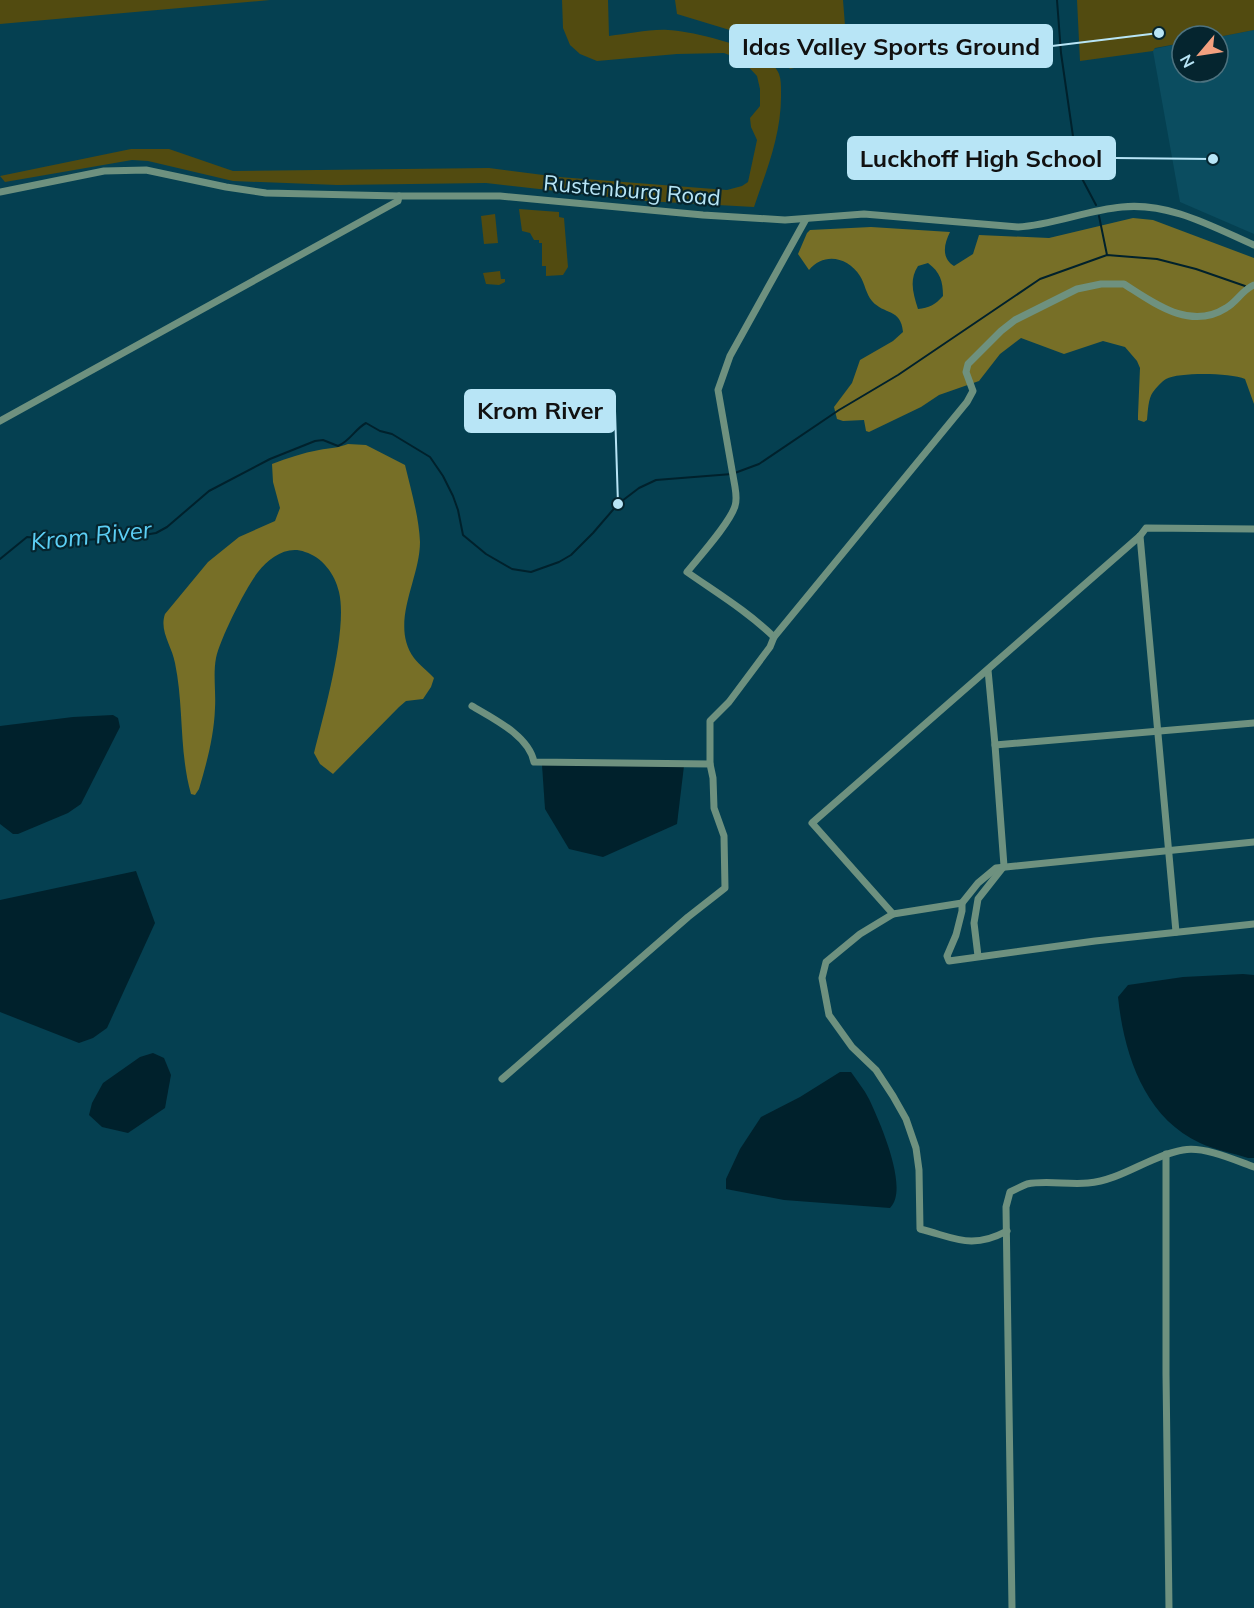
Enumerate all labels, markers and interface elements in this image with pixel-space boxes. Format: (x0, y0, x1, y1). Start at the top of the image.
north arrow (1170, 24, 1230, 84)
callout: Idas Valley Sports Ground (730, 25, 1052, 67)
text: Idas Valley Sports Ground (742, 31, 1040, 61)
text: N (1175, 51, 1199, 71)
callout: Luckhoff High School (848, 137, 1115, 179)
text: Luckhoff High School (860, 143, 1102, 173)
street label: Rustenburg Road (542, 168, 722, 212)
callout: Krom River (465, 390, 615, 432)
text: Krom River (477, 395, 604, 425)
water label: Krom River (29, 514, 154, 556)

